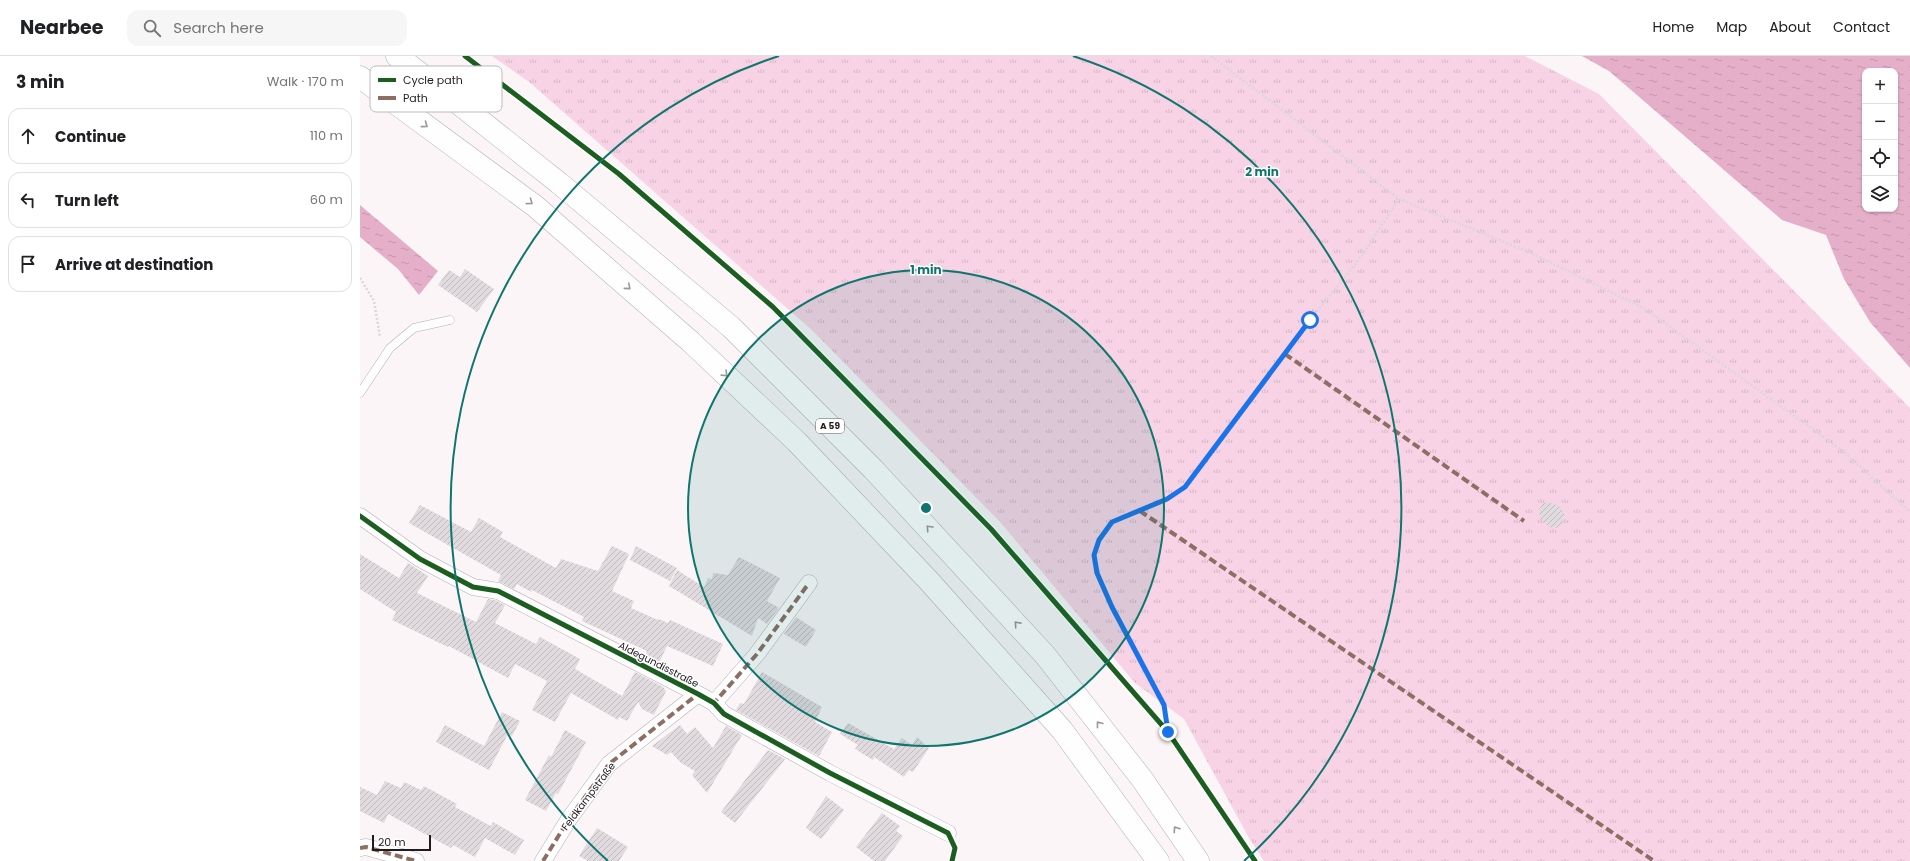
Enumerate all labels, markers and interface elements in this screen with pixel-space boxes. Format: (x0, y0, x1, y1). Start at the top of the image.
search box (127, 10, 407, 46)
text: Nearbee (20, 14, 103, 41)
icon: search (141, 17, 163, 39)
text: Search here (173, 17, 264, 38)
text: Home (1652, 17, 1694, 37)
text: Map (1716, 17, 1747, 37)
text: About (1769, 17, 1811, 37)
text: Contact (1833, 17, 1890, 37)
legend (370, 66, 502, 112)
map controls (1862, 68, 1898, 212)
button: + (1862, 68, 1898, 104)
text: 3 min (16, 70, 64, 94)
text: Walk · 170 m (267, 72, 344, 91)
text: Cycle path (403, 72, 463, 88)
text: Path (403, 90, 428, 106)
button: − (1862, 104, 1898, 140)
one-way arrow (421, 120, 428, 127)
icon: ahead (17, 125, 39, 147)
text: Continue (55, 126, 126, 147)
text: 110 m (310, 126, 343, 145)
button: locate (1862, 140, 1898, 176)
text: 2 min (1245, 163, 1279, 180)
button: layers (1862, 176, 1898, 212)
icon: left (17, 189, 39, 211)
text: Turn left (55, 190, 119, 211)
text: 60 m (310, 190, 343, 209)
one-way arrow (526, 197, 533, 204)
icon: arrive (17, 253, 39, 275)
text: Arrive at destination (55, 254, 213, 275)
text: 1 min (910, 261, 942, 278)
one-way arrow (624, 282, 631, 289)
route start (1301, 311, 1319, 329)
one-way arrow (720, 369, 728, 377)
road number: A 59 (816, 419, 844, 433)
centre of rings (919, 501, 933, 515)
one-way arrow (926, 525, 933, 533)
one-way arrow (1014, 621, 1021, 629)
street label: Aldegundisstraße (616, 638, 702, 691)
one-way arrow (1097, 722, 1104, 729)
route end (1159, 723, 1177, 741)
street label: Feldkampstraße (558, 759, 619, 833)
one-way arrow (1173, 826, 1181, 833)
scale bar (372, 833, 431, 852)
text: 20 m (378, 834, 406, 850)

